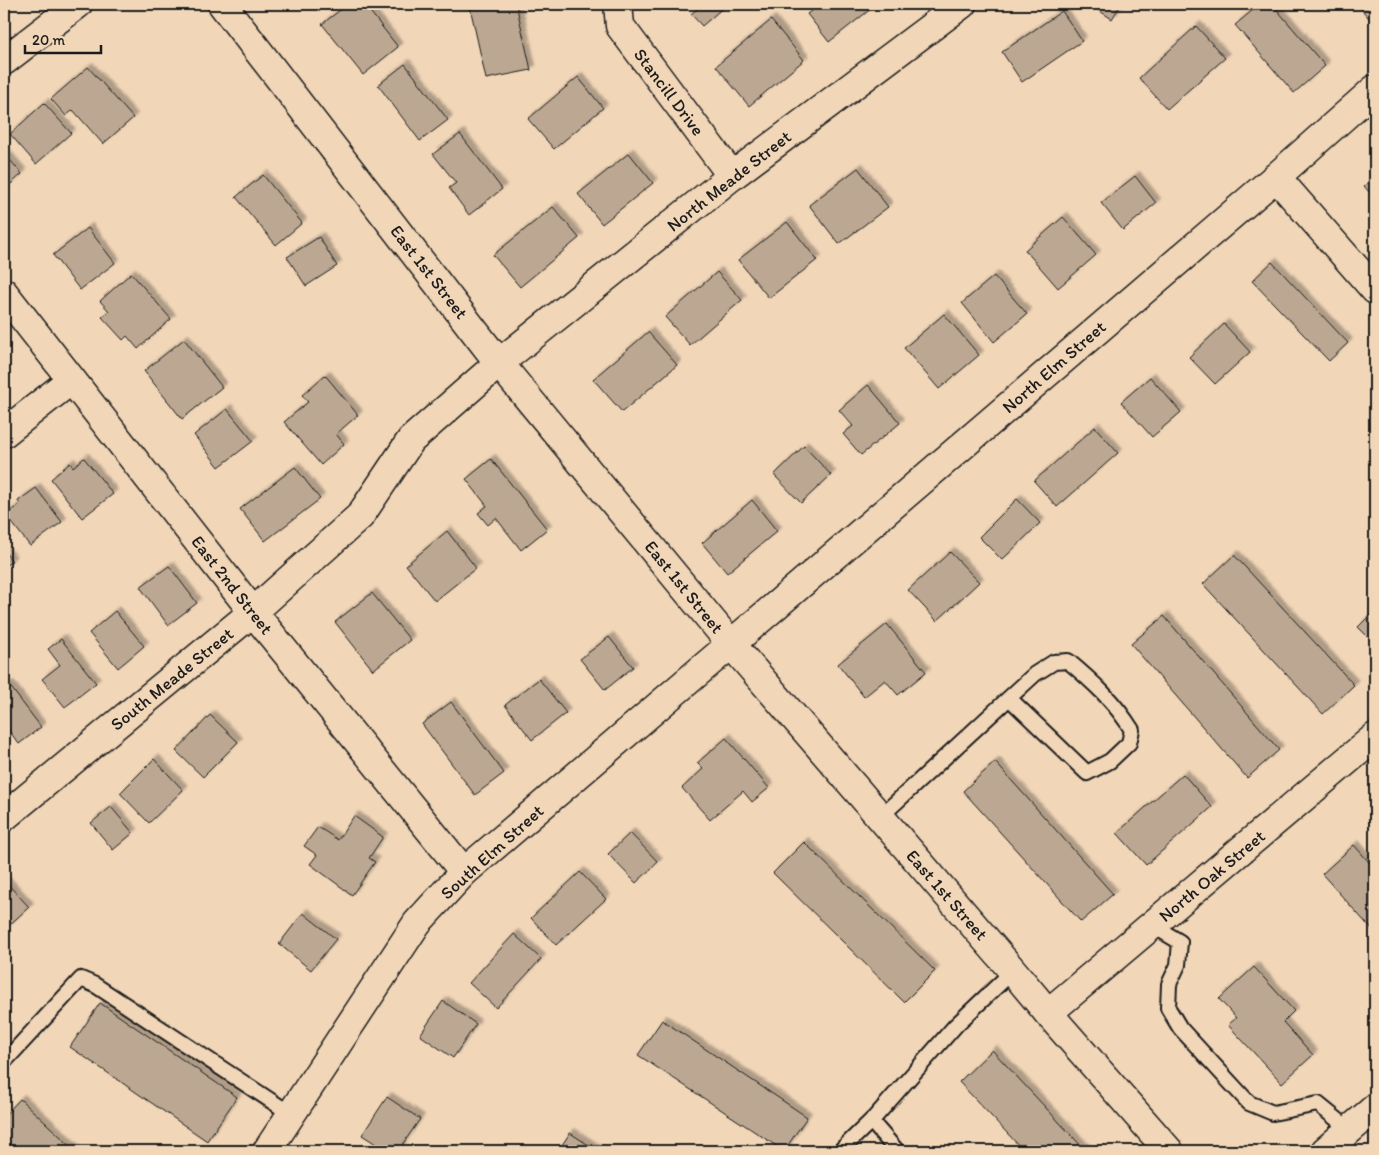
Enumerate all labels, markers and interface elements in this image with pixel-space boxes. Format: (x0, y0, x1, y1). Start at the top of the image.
scale bar (25, 22, 101, 54)
text: 20 m (32, 31, 66, 49)
street label: Stancill Drive (629, 44, 709, 140)
street label: North Meade Street (662, 125, 796, 236)
street label: East 1st Street (385, 221, 473, 324)
street label: North Elm Street (998, 316, 1111, 418)
street label: East 2nd Street (186, 531, 278, 639)
street label: East 1st Street (640, 536, 728, 638)
street label: South Meade Street (106, 623, 238, 735)
street label: South Elm Street (436, 800, 548, 904)
street label: North Oak Street (1154, 825, 1270, 927)
street label: East 1st Street (902, 845, 993, 945)

